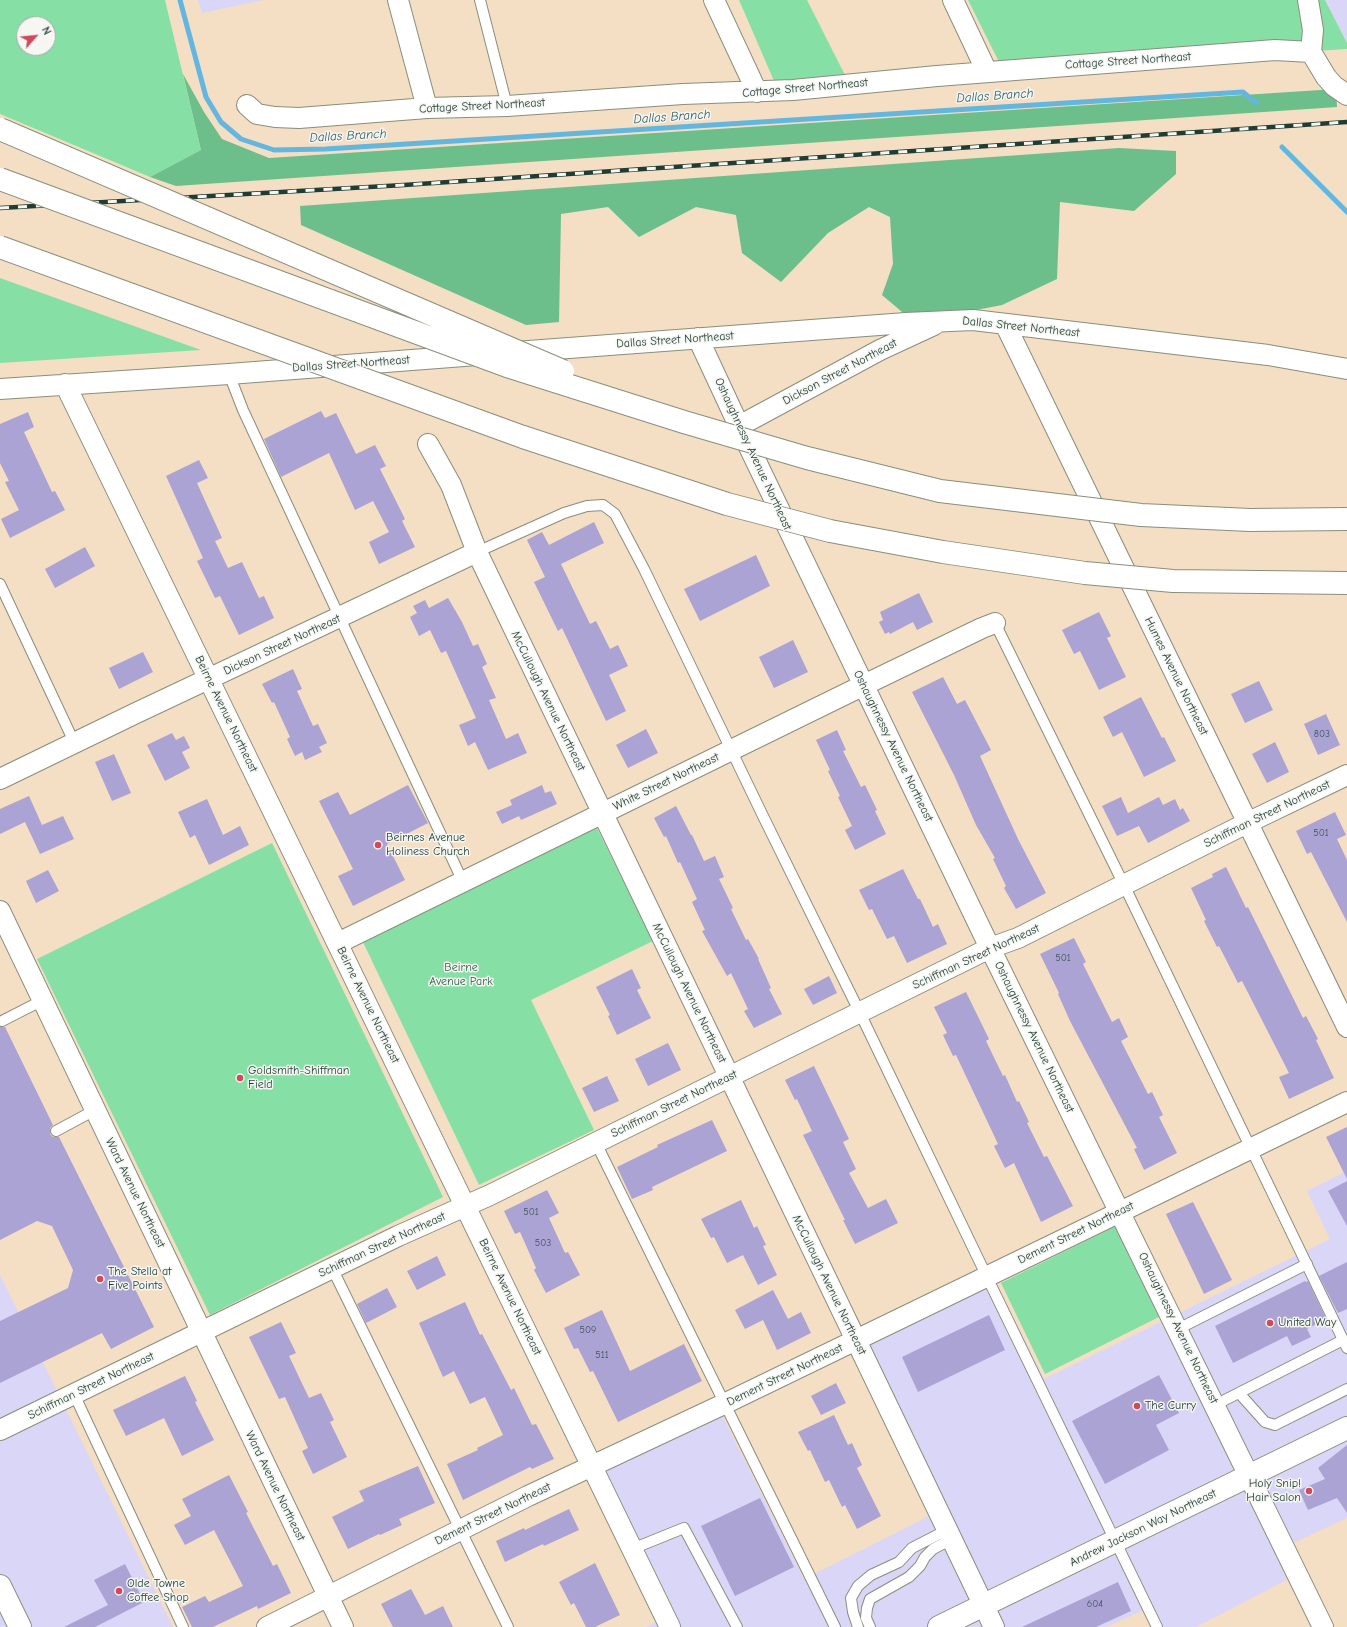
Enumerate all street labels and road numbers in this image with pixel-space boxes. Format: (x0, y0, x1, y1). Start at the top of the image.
street label: Cottage Street Northeast (1065, 49, 1191, 73)
street label: Cottage Street Northeast (741, 75, 869, 101)
street label: Cottage Street Northeast (419, 96, 545, 116)
street label: Dallas Street Northeast (962, 314, 1080, 340)
street label: Dallas Street Northeast (616, 329, 734, 351)
street label: Dickson Street Northeast (780, 336, 900, 408)
street label: Dallas Street Northeast (292, 353, 410, 375)
street label: Oshaughnessy Avenue Northeast (711, 376, 795, 532)
street label: Dickson Street Northeast (221, 612, 343, 678)
street label: Humes Avenue Northeast (1141, 615, 1211, 737)
street label: McCullough Avenue Northeast (508, 629, 588, 773)
street label: Beirne Avenue Northeast (192, 653, 260, 775)
street label: Oshaughnessy Avenue Northeast (850, 668, 936, 824)
street label: White Street Northeast (611, 750, 721, 814)
street label: Schiffman Street Northeast (1202, 777, 1332, 851)
street label: McCullough Avenue Northeast (649, 921, 729, 1065)
street label: Schiffman Street Northeast (910, 921, 1042, 993)
street label: Beirne Avenue Northeast (334, 944, 402, 1066)
street label: Oshaughnessy Avenue Northeast (991, 959, 1077, 1115)
street label: Schiffman Street Northeast (609, 1067, 739, 1141)
street label: Ward Avenue Northeast (102, 1136, 168, 1250)
street label: Dement Street Northeast (1016, 1199, 1136, 1267)
street label: Schiffman Street Northeast (316, 1209, 448, 1281)
street label: McCullough Avenue Northeast (789, 1213, 869, 1357)
street label: Beirne Avenue Northeast (476, 1236, 544, 1358)
street label: Oshaughnessy Avenue Northeast (1135, 1250, 1221, 1406)
street label: Dement Street Northeast (725, 1341, 845, 1409)
street label: Schiffman Street Northeast (26, 1349, 156, 1423)
street label: Ward Avenue Northeast (242, 1429, 308, 1543)
street label: Dement Street Northeast (433, 1480, 553, 1548)
street label: Andrew Jackson Way Northeast (1067, 1486, 1219, 1570)

